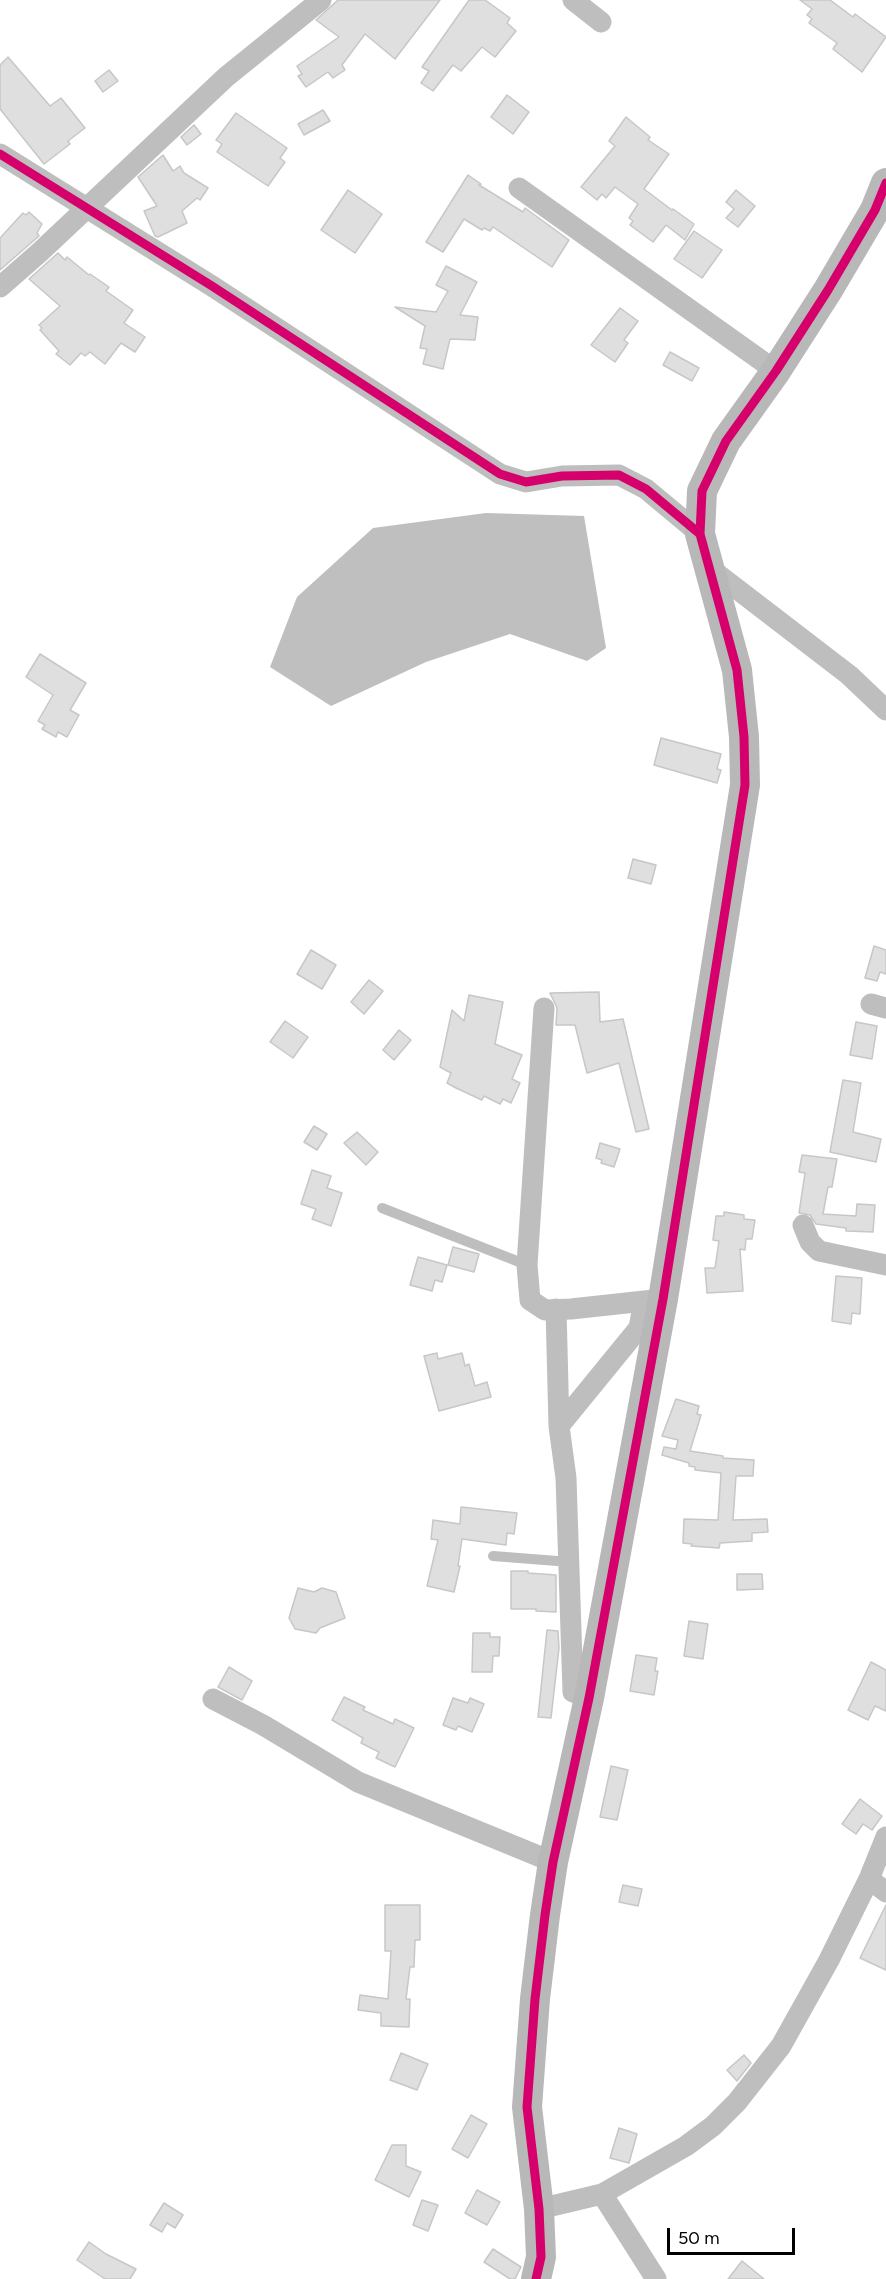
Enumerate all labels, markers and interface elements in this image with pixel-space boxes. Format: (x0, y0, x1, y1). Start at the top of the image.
scale bar (670, 2216, 798, 2254)
text: 50 m (678, 2227, 720, 2249)

